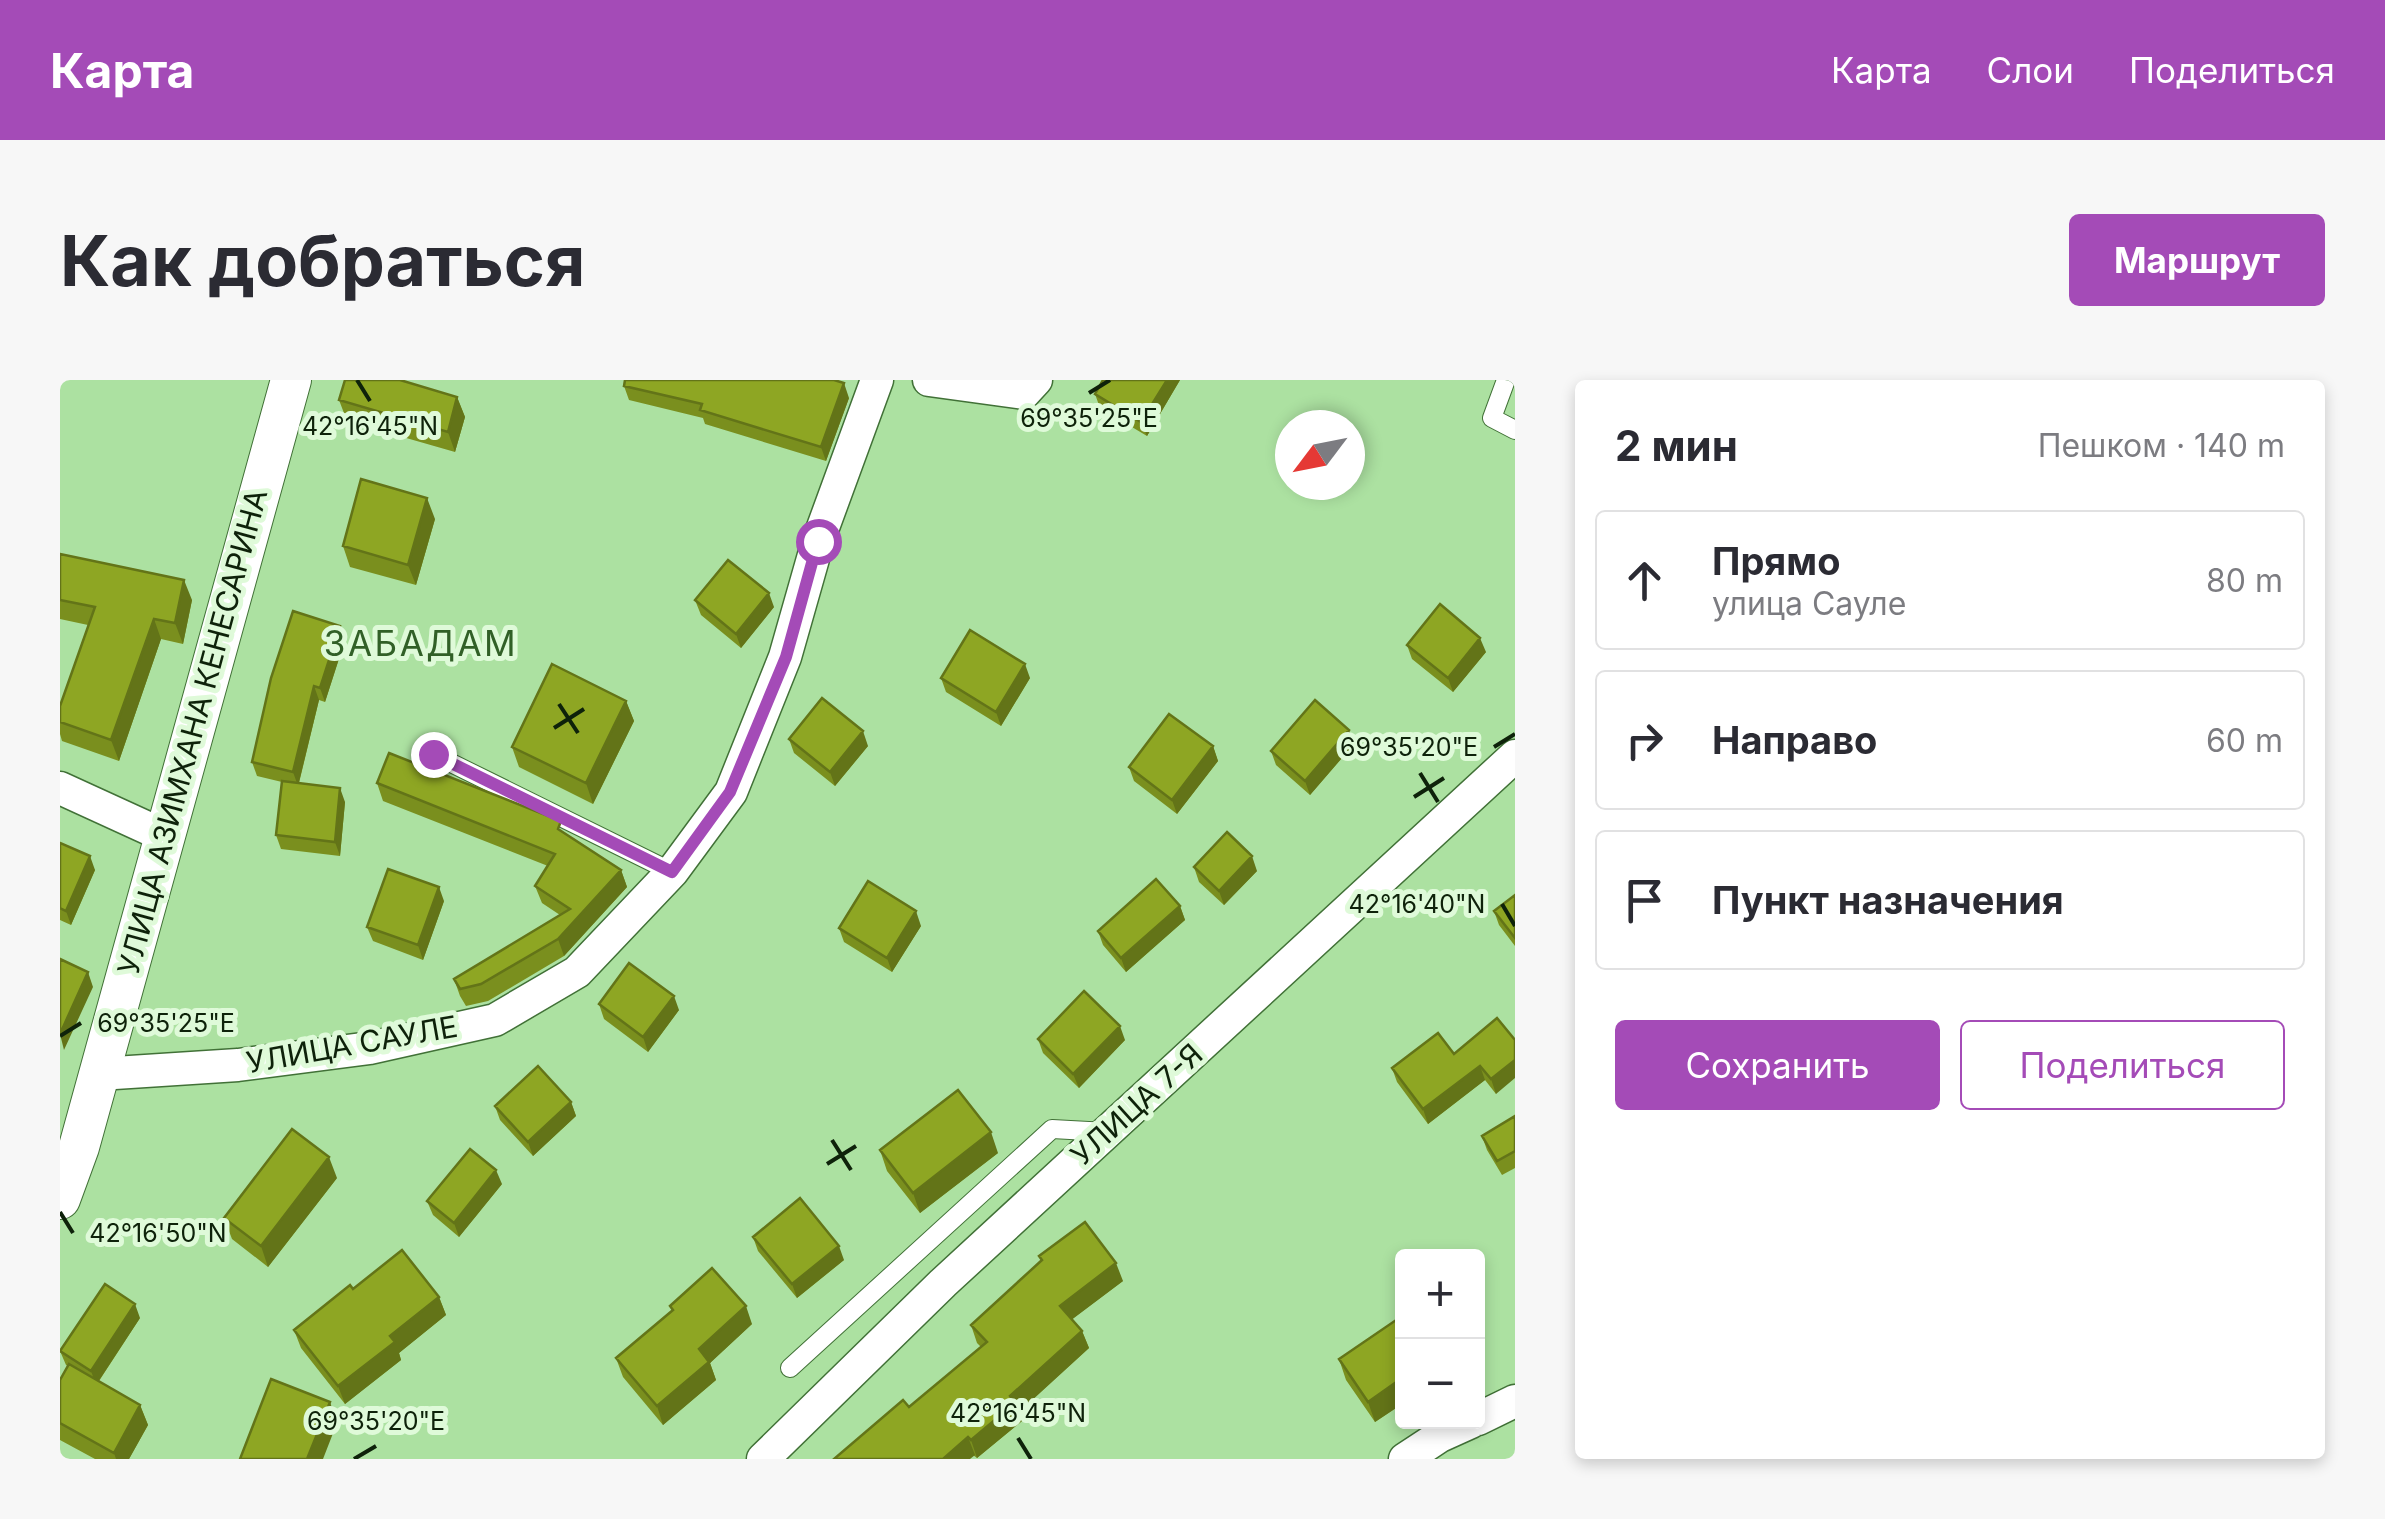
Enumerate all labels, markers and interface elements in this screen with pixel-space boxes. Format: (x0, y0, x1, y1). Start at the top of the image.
text: Карта (50, 41, 194, 100)
text: Карта (1831, 49, 1932, 91)
text: Слои (1987, 49, 2074, 91)
text: Поделиться (2129, 49, 2335, 91)
button: Маршрут (2069, 214, 2325, 306)
text: Как добраться (60, 218, 585, 303)
text: 69°35'25"E (1020, 403, 1158, 433)
north arrow (1275, 410, 1365, 500)
text: 42°16'45"N (302, 411, 438, 441)
text: 2 мин (1615, 420, 1738, 471)
text: Пешком · 140 m (2038, 426, 2285, 465)
street label: УЛИЦА АЗИМХАНА КЕНЕСАРИНА (110, 485, 274, 979)
route start (796, 519, 842, 565)
text: Прямо (1712, 538, 1840, 584)
icon: ahead (1617, 553, 1672, 608)
text: 80 m (2206, 561, 2283, 600)
text: улица Сауле (1712, 584, 1906, 623)
district label: ЗАБАДАМ (324, 622, 518, 664)
icon: right (1617, 713, 1672, 768)
text: Направо (1712, 717, 1877, 763)
text: 60 m (2206, 721, 2283, 760)
route end (411, 732, 457, 778)
text: 69°35'20"E (1340, 732, 1478, 762)
icon: arrive (1617, 873, 1672, 928)
text: Пункт назначения (1712, 877, 2064, 923)
text: 42°16'40"N (1349, 889, 1485, 919)
text: 69°35'25"E (97, 1008, 235, 1038)
street label: УЛИЦА САУЛЕ (243, 1008, 460, 1080)
button: Сохранить (1615, 1020, 1940, 1110)
button: Поделиться (1960, 1020, 2285, 1110)
street label: УЛИЦА 7-Я (1063, 1036, 1210, 1173)
text: 42°16'50"N (89, 1218, 227, 1248)
map controls (1395, 1249, 1485, 1429)
button: + (1395, 1249, 1485, 1339)
button: − (1395, 1339, 1485, 1429)
text: 42°16'45"N (950, 1398, 1086, 1428)
text: 69°35'20"E (307, 1406, 445, 1436)

